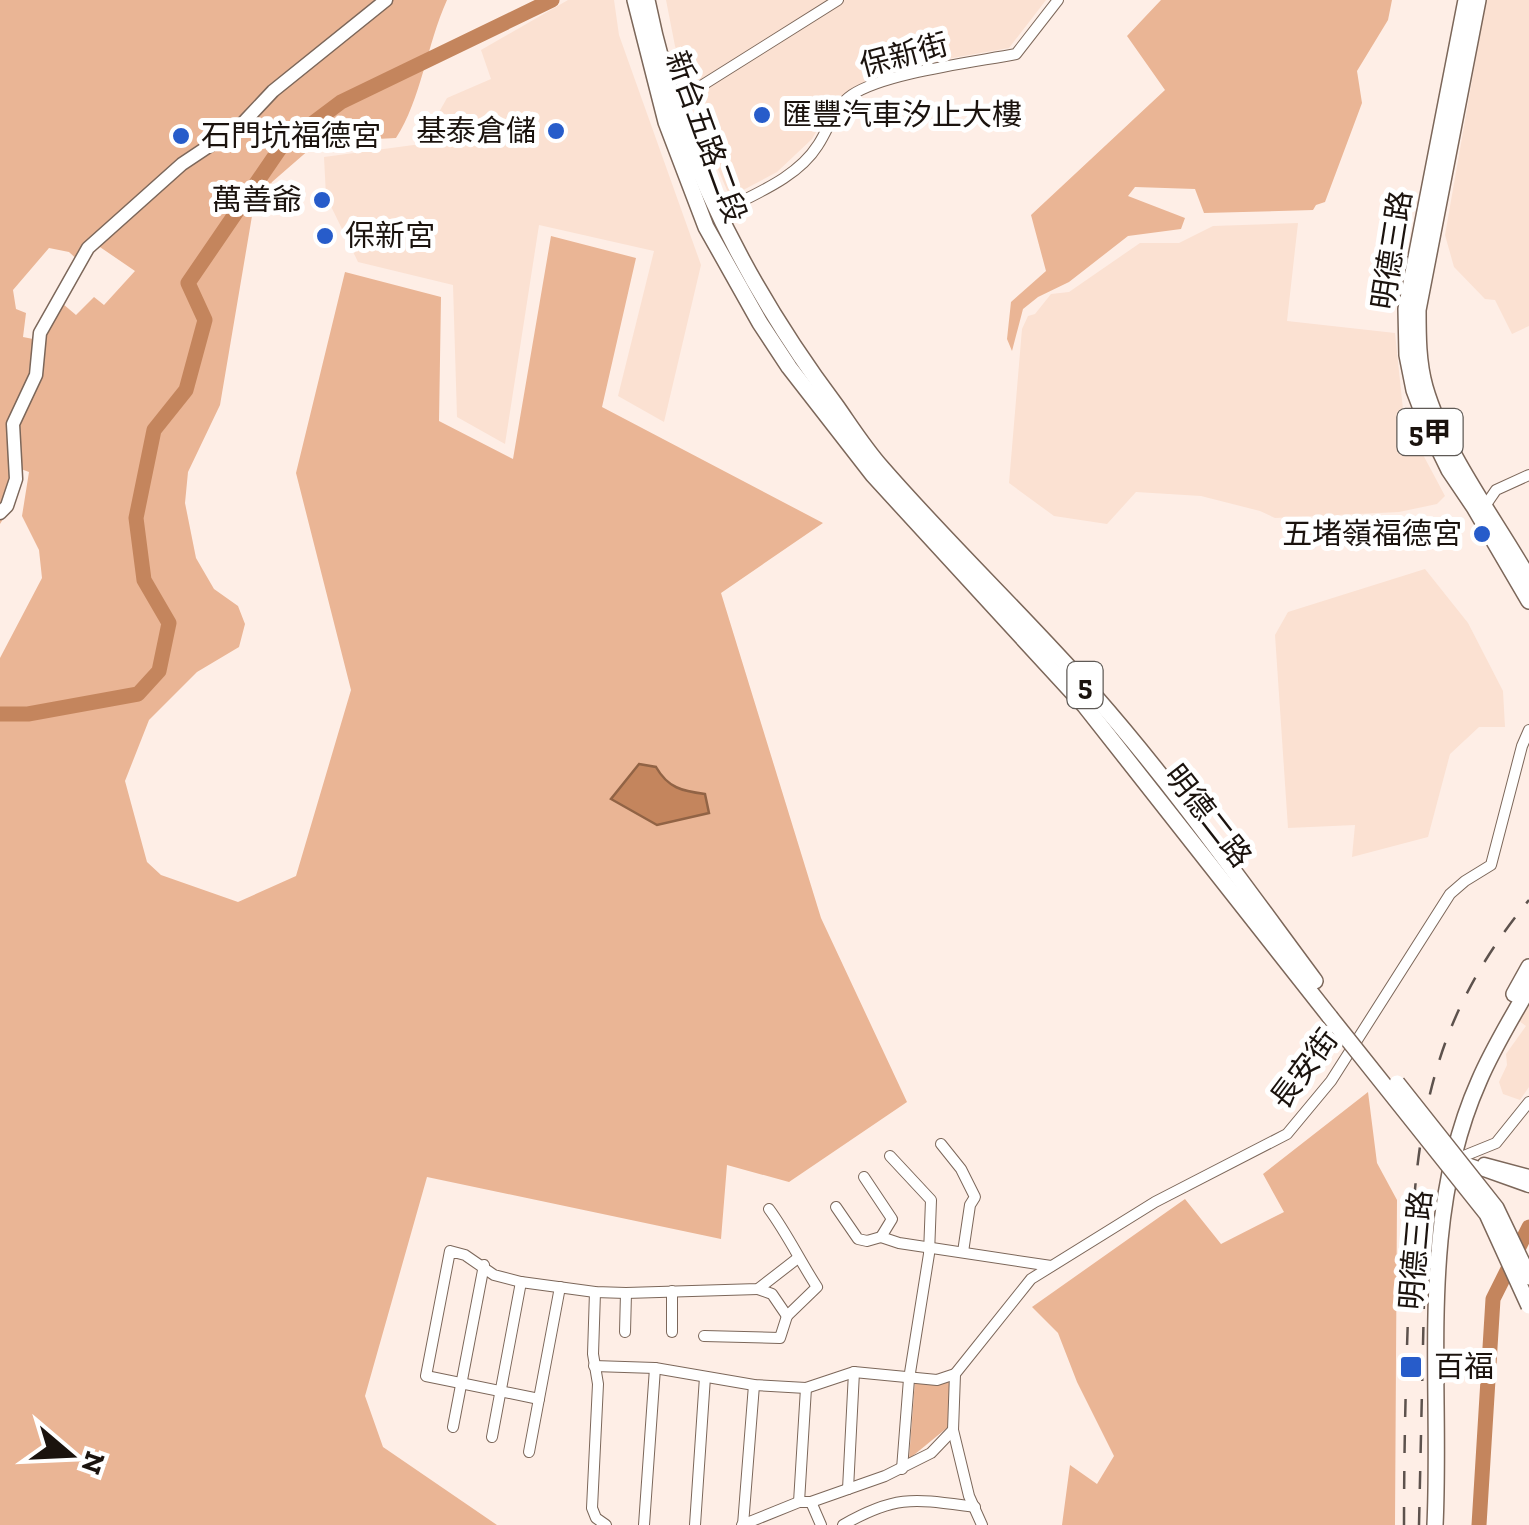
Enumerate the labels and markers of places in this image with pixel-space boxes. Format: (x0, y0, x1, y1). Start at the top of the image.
place label: 匯豐汽車汐止大樓 (782, 97, 1022, 133)
marker: 匯豐汽車汐止大樓 (751, 104, 773, 126)
place label: 基泰倉儲 (416, 113, 536, 149)
place label: 石門坑福德宮 (201, 118, 381, 154)
marker: 基泰倉儲 (545, 120, 567, 142)
marker: 石門坑福德宮 (170, 125, 192, 147)
place label: 萬善爺 (212, 182, 302, 218)
marker: 萬善爺 (311, 189, 333, 211)
place label: 保新宮 (345, 218, 435, 254)
marker: 保新宮 (314, 225, 336, 247)
place label: 五堵嶺福德宮 (1282, 516, 1462, 552)
marker: 五堵嶺福德宮 (1471, 523, 1493, 545)
place label: 百福 (1434, 1349, 1494, 1385)
marker: 百福 (1398, 1354, 1424, 1380)

